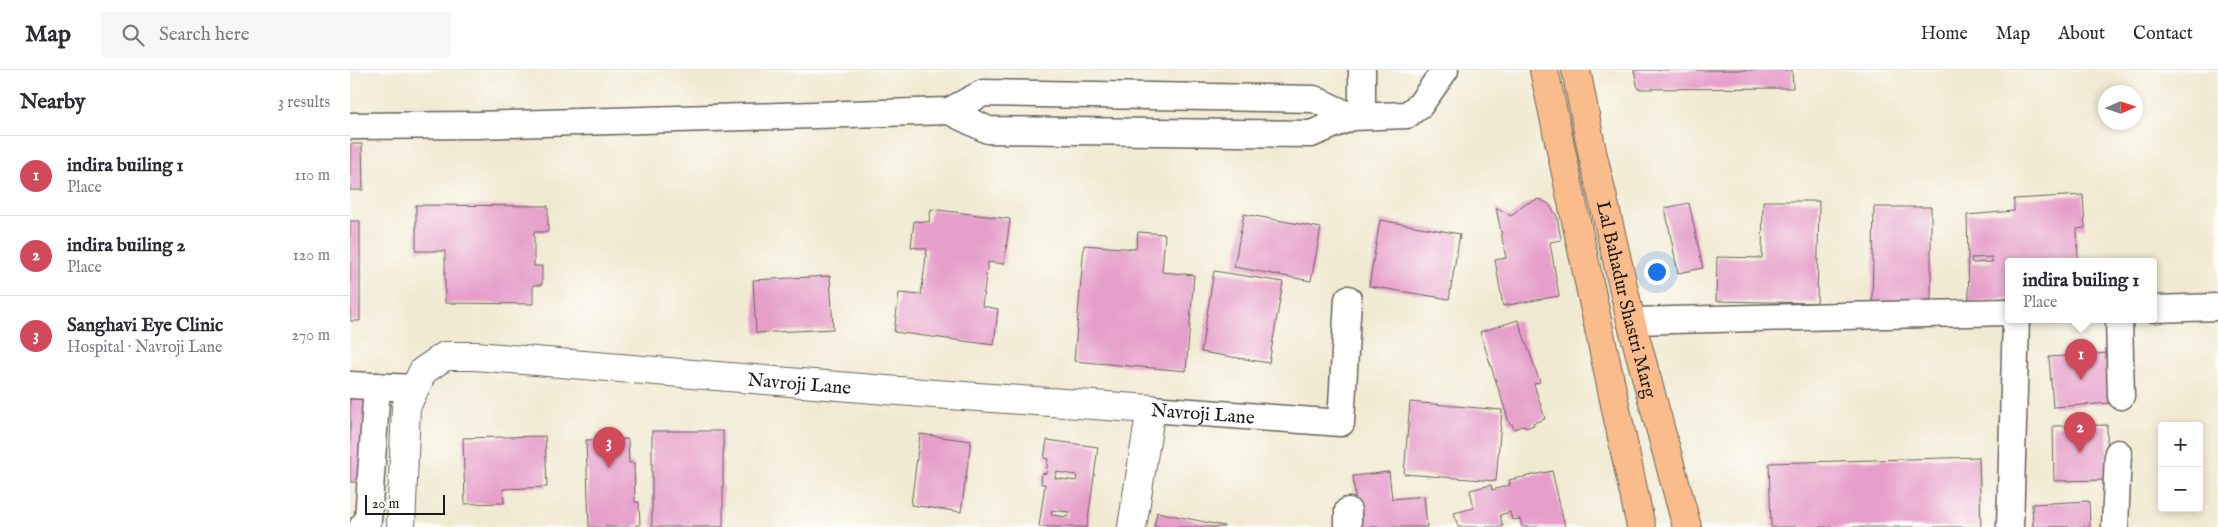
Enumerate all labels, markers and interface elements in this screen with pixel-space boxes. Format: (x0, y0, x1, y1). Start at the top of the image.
search box (101, 12, 451, 57)
text: Map (25, 19, 71, 50)
icon: search (119, 21, 147, 49)
text: Search here (159, 23, 250, 47)
text: Home (1921, 23, 1968, 46)
text: Map (1996, 23, 2030, 46)
text: About (2058, 23, 2105, 46)
text: Contact (2133, 23, 2193, 46)
north arrow (2098, 85, 2143, 130)
text: Nearby (20, 89, 85, 116)
text: 3 results (278, 93, 330, 113)
text: indira builing 1 (67, 154, 184, 178)
text: 1 (33, 166, 39, 186)
text: 110 m (294, 166, 330, 186)
text: Place (67, 178, 102, 198)
street label: Lal Bahadur Shastri Marg (1590, 199, 1662, 402)
text: indira builing 2 (67, 234, 186, 258)
text: 2 (32, 246, 40, 266)
text: 120 m (293, 246, 330, 266)
text: Place (67, 258, 102, 278)
popup (2005, 258, 2157, 323)
your location (1644, 259, 1670, 285)
text: indira builing 1 (2023, 269, 2139, 293)
text: Place (2023, 293, 2057, 313)
text: Sanghavi Eye Clinic (67, 314, 223, 338)
text: 3 (33, 326, 39, 346)
text: 270 m (291, 326, 330, 346)
text: Hospital · Navroji Lane (67, 338, 222, 358)
pin: 1 (2065, 339, 2097, 380)
street label: Navroji Lane (746, 369, 852, 401)
street label: Navroji Lane (1150, 399, 1256, 431)
pin: 2 (2064, 412, 2096, 453)
map controls (2158, 422, 2203, 512)
button: + (2158, 422, 2203, 467)
pin: 3 (593, 427, 625, 468)
button: − (2158, 467, 2203, 512)
scale bar (365, 492, 445, 515)
text: 20 m (372, 495, 399, 513)

